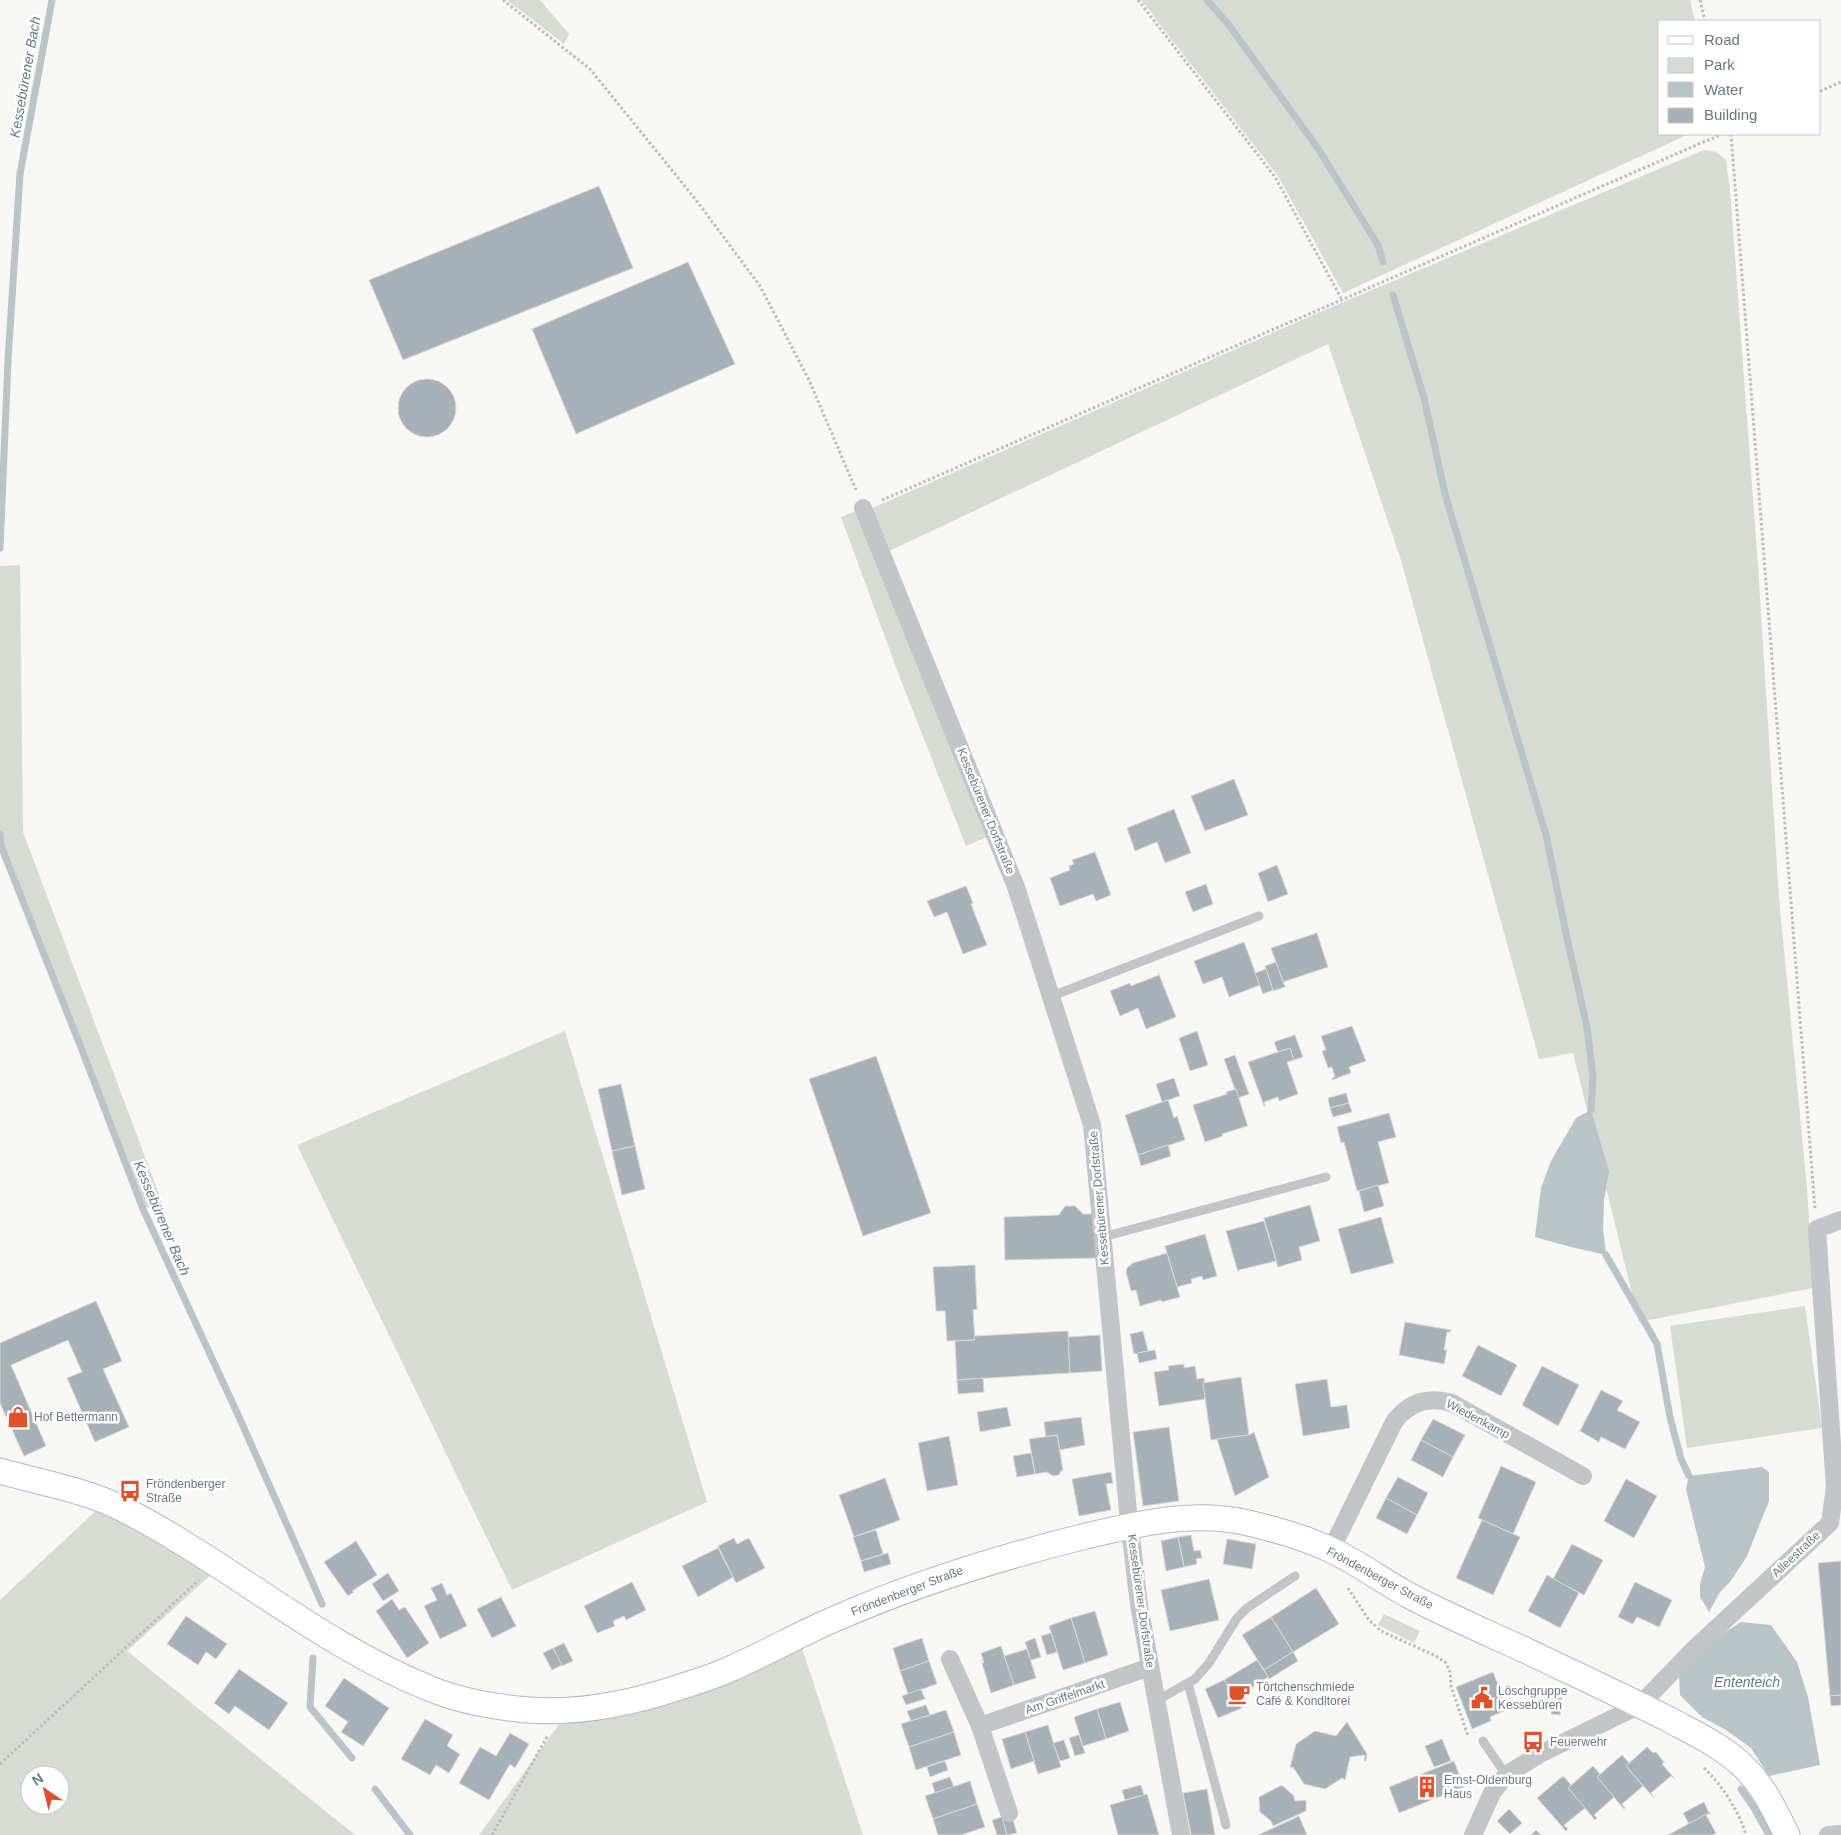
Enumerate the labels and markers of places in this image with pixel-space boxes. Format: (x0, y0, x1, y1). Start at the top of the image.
shop icon: Hof Bettermann (5, 1404, 31, 1430)
place label: Hof Bettermann (34, 1410, 118, 1424)
place label: Fröndenberger Straße (146, 1477, 225, 1505)
bus stop icon: Fröndenberger Straße (117, 1478, 143, 1504)
place label: Törtchenschmiede Café & Konditorei (1256, 1680, 1355, 1708)
cafe icon: Törtchenschmiede Café & Konditorei (1226, 1681, 1252, 1707)
place label: Löschgruppe Kessebüren (1498, 1684, 1568, 1712)
public building icon: Löschgruppe Kessebüren (1469, 1685, 1495, 1711)
bus stop icon: Feuerwehr (1520, 1729, 1546, 1755)
place label: Feuerwehr (1550, 1735, 1607, 1749)
place label: Ernst-Oldenburg Haus (1444, 1773, 1532, 1801)
building icon: Ernst-Oldenburg Haus (1414, 1774, 1440, 1800)

